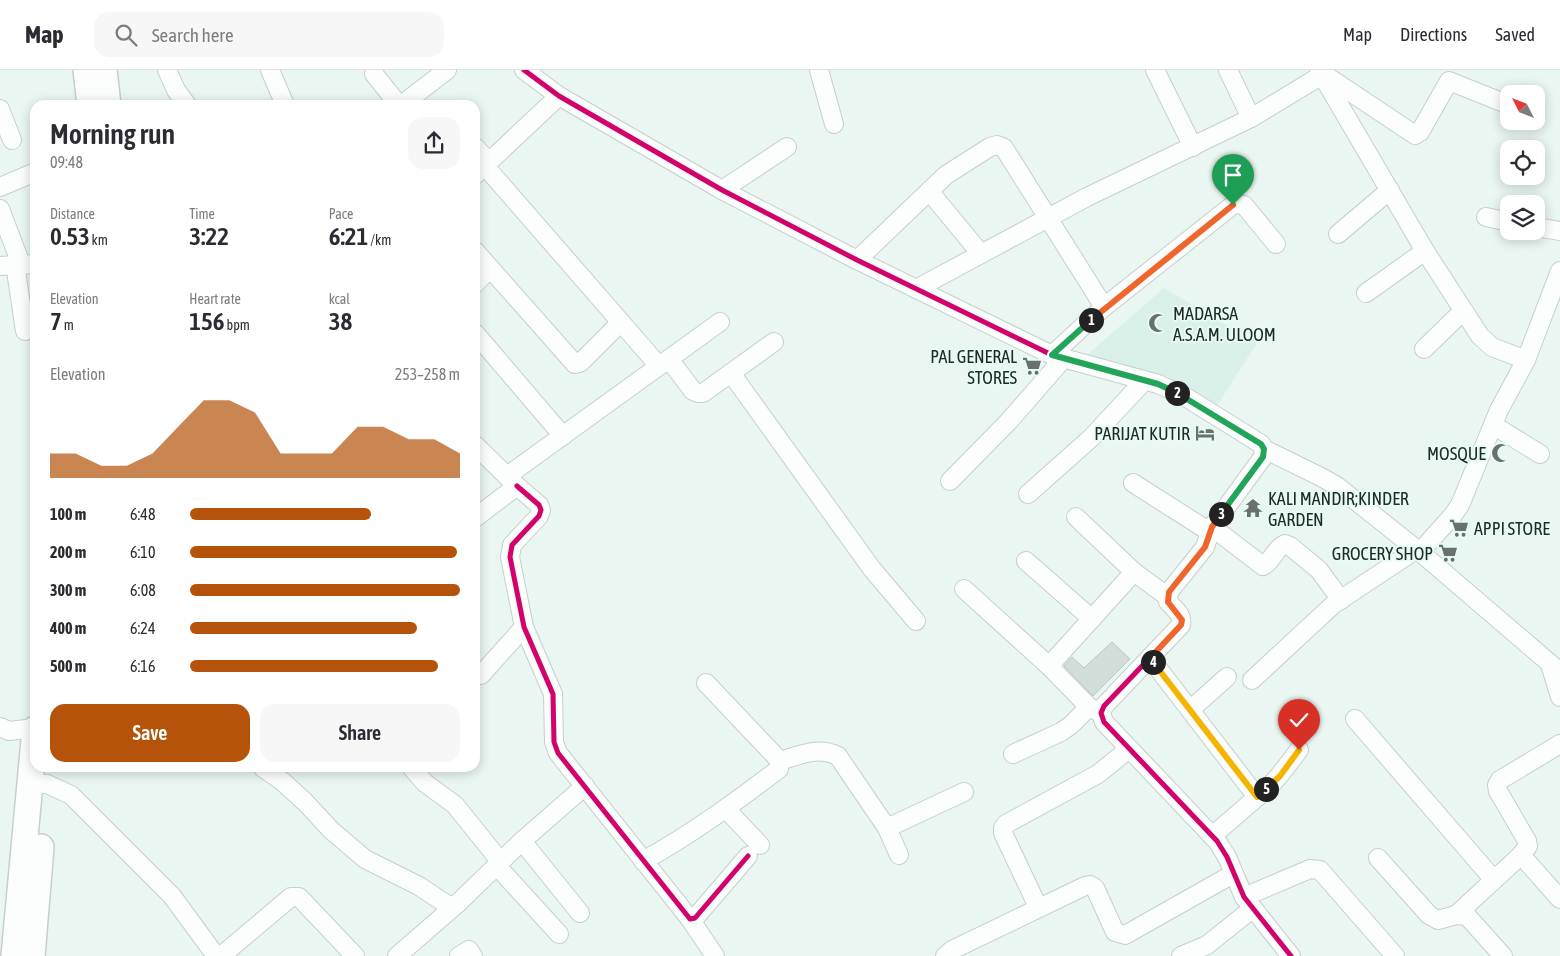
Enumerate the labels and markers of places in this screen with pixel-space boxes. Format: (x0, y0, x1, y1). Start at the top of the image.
pin (1212, 154, 1254, 205)
place label: MADARSA A.S.A.M. ULOOM (1173, 303, 1276, 345)
pin: 1 (1078, 308, 1104, 332)
mosque icon: MADARSA A.S.A.M. ULOOM (1147, 312, 1169, 334)
place label: PAL GENERAL STORES (930, 346, 1017, 388)
supermarket icon: PAL GENERAL STORES (1021, 355, 1043, 377)
pin: 2 (1164, 380, 1190, 406)
hotel icon: PARIJAT KUTIR (1194, 422, 1216, 444)
place label: PARIJAT KUTIR (1094, 423, 1190, 444)
mosque icon: MOSQUE (1490, 442, 1512, 464)
place label: MOSQUE (1427, 443, 1486, 464)
place label: KALI MANDIR;KINDER GARDEN (1268, 488, 1409, 530)
temple icon: KALI MANDIR;KINDER GARDEN (1242, 497, 1264, 519)
pin: 3 (1208, 502, 1234, 526)
supermarket icon: APPI STORE (1448, 517, 1470, 539)
place label: APPI STORE (1474, 518, 1550, 539)
supermarket icon: GROCERY SHOP (1437, 542, 1459, 564)
place label: GROCERY SHOP (1332, 543, 1433, 564)
pin: 4 (1140, 650, 1166, 674)
pin (1278, 699, 1320, 750)
pin: 5 (1254, 776, 1278, 802)

